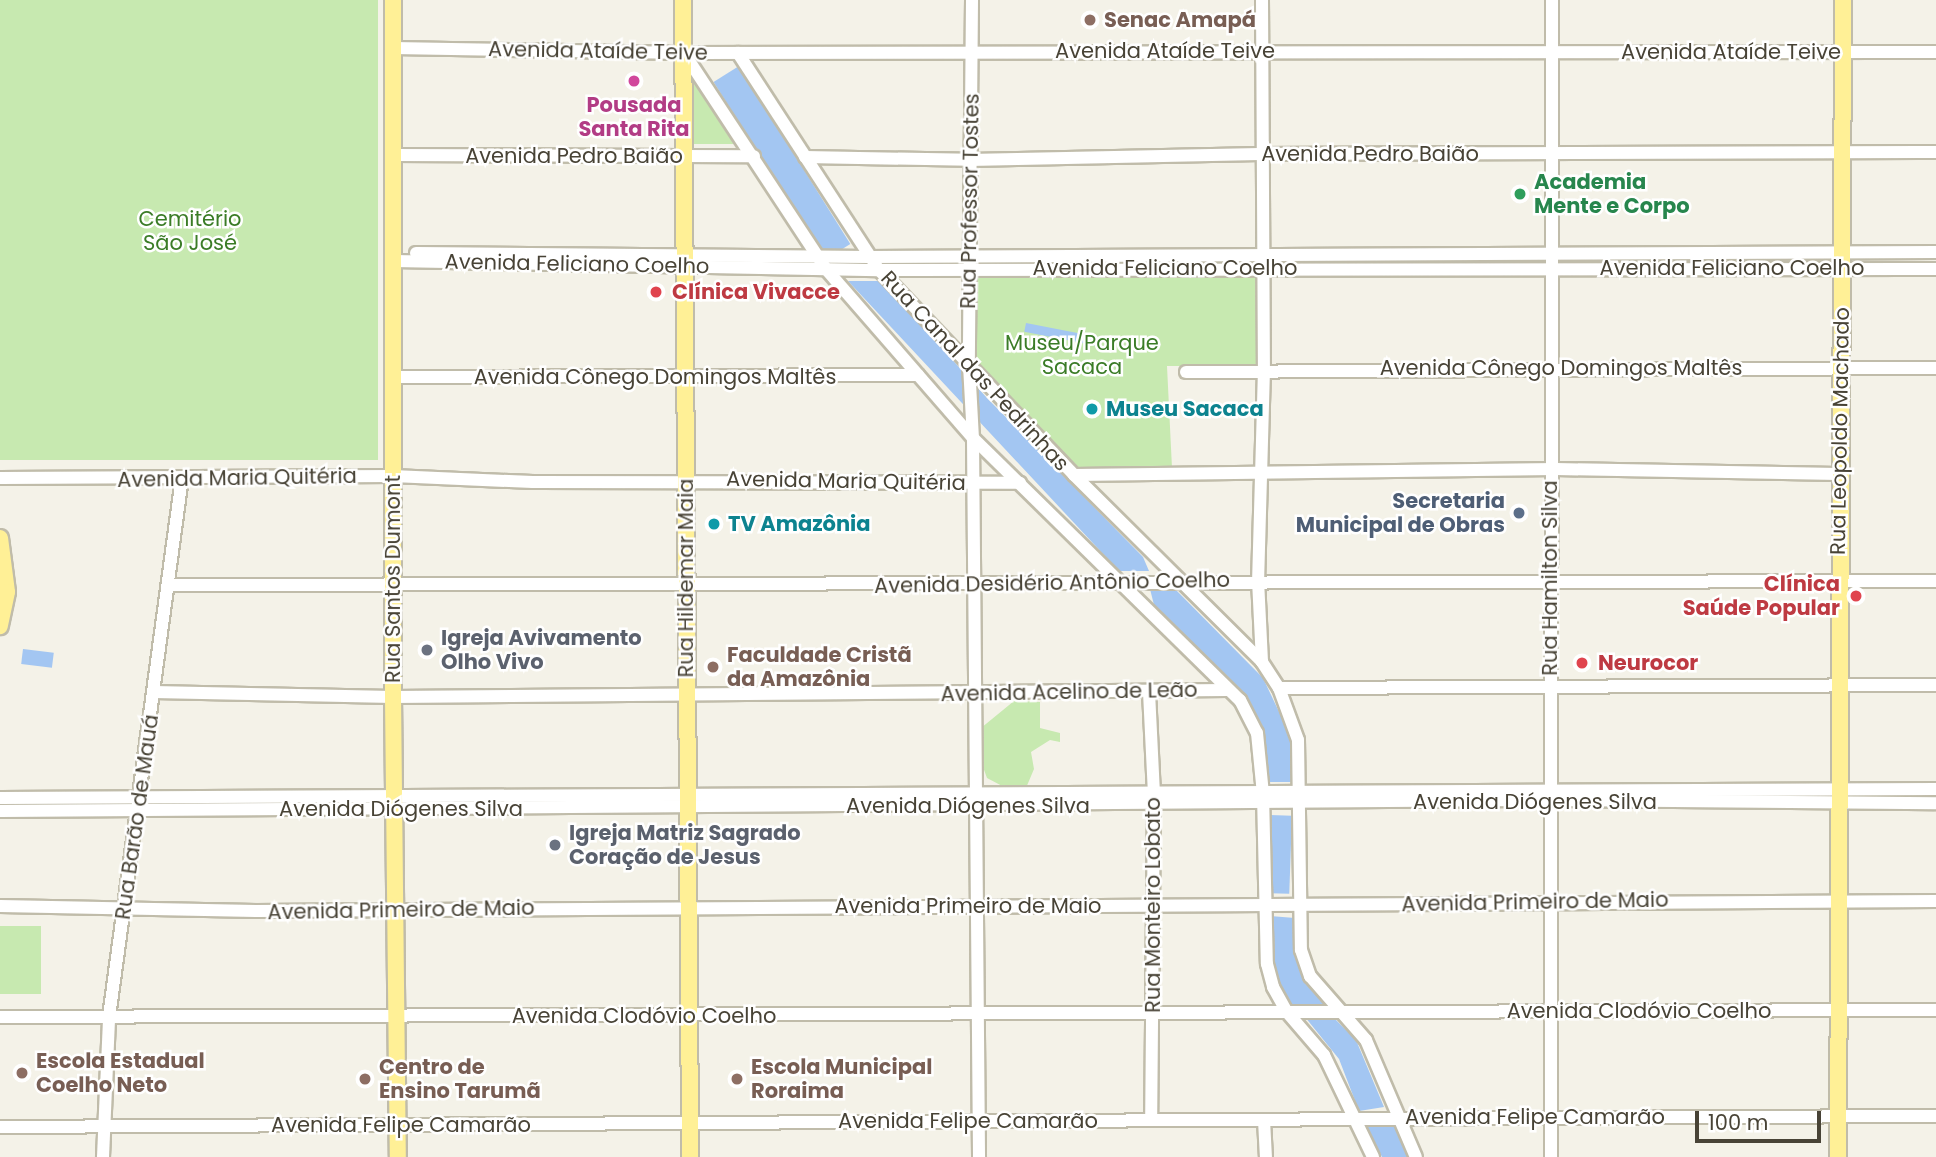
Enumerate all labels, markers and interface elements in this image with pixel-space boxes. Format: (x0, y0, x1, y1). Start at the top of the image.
place label: Senac Amapá (1104, 7, 1256, 33)
marker: Senac Amapá (1082, 12, 1098, 28)
street label: Avenida Ataíde Teive (488, 36, 708, 66)
street label: Avenida Ataíde Teive (1055, 38, 1275, 64)
street label: Avenida Ataíde Teive (1621, 39, 1841, 65)
marker: Pousada Santa Rita (626, 73, 642, 89)
place label: Pousada Santa Rita (578, 92, 690, 142)
street label: Rua Professor Tostes (956, 93, 984, 309)
street label: Avenida Pedro Baião (1261, 141, 1479, 167)
street label: Avenida Pedro Baião (465, 143, 683, 169)
place label: Academia Mente e Corpo (1534, 169, 1690, 219)
marker: Academia Mente e Corpo (1512, 186, 1528, 202)
park label: Cemitério São José (138, 206, 242, 256)
street label: Avenida Feliciano Coelho (444, 249, 710, 279)
street label: Avenida Feliciano Coelho (1033, 255, 1297, 281)
street label: Avenida Feliciano Coelho (1600, 255, 1864, 281)
street label: Rua Canal das Pedrinhas (876, 266, 1074, 476)
place label: Clínica Vivacce (672, 279, 840, 305)
marker: Clínica Vivacce (646, 282, 666, 302)
street label: Rua Leopoldo Machado (1825, 307, 1855, 555)
park label: Museu/Parque Sacaca (1005, 330, 1159, 380)
street label: Avenida Cônego Domingos Maltês (1380, 355, 1742, 381)
street label: Avenida Cônego Domingos Maltês (474, 364, 836, 390)
place label: Museu Sacaca (1106, 396, 1264, 422)
marker: Museu Sacaca (1084, 401, 1100, 417)
street label: Avenida Maria Quitéria (117, 463, 357, 493)
street label: Avenida Maria Quitéria (726, 466, 966, 496)
street label: Rua Santos Dumont (380, 475, 406, 683)
street label: Rua Hildemar Maia (673, 479, 699, 677)
street label: Rua Hamilton Silva (1537, 480, 1563, 676)
place label: Secretaria Municipal de Obras (1296, 488, 1505, 538)
marker: Secretaria Municipal de Obras (1511, 505, 1527, 521)
place label: TV Amazônia (728, 511, 871, 537)
marker: TV Amazônia (706, 516, 722, 532)
street label: Avenida Desidério Antônio Coelho (874, 567, 1230, 599)
place label: Clínica Saúde Popular (1683, 571, 1840, 621)
marker: Clínica Saúde Popular (1846, 586, 1866, 606)
place label: Igreja Avivamento Olho Vivo (441, 625, 642, 675)
marker: Igreja Avivamento Olho Vivo (419, 642, 435, 658)
place label: Faculdade Cristã da Amazônia (727, 642, 912, 692)
place label: Neurocor (1598, 650, 1698, 676)
marker: Neurocor (1572, 653, 1592, 673)
marker: Faculdade Cristã da Amazônia (705, 659, 721, 675)
street label: Avenida Acelino de Leão (940, 677, 1198, 707)
street label: Rua Barão de Mauá (110, 713, 164, 921)
street label: Avenida Diógenes Silva (1413, 789, 1657, 815)
street label: Avenida Diógenes Silva (846, 793, 1090, 819)
street label: Avenida Diógenes Silva (279, 796, 523, 822)
street label: Rua Monteiro Lobato (1140, 797, 1166, 1013)
place label: Igreja Matriz Sagrado Coração de Jesus (569, 820, 801, 870)
marker: Igreja Matriz Sagrado Coração de Jesus (547, 837, 563, 853)
street label: Avenida Primeiro de Maio (1401, 887, 1669, 917)
street label: Avenida Primeiro de Maio (834, 893, 1102, 919)
street label: Avenida Primeiro de Maio (267, 895, 535, 925)
street label: Avenida Clodóvio Coelho (1507, 998, 1771, 1024)
street label: Avenida Clodóvio Coelho (512, 1003, 776, 1029)
place label: Escola Estadual Coelho Neto (36, 1048, 205, 1098)
place label: Centro de Ensino Tarumã (379, 1054, 541, 1104)
place label: Escola Municipal Roraima (751, 1054, 932, 1104)
marker: Escola Estadual Coelho Neto (14, 1065, 30, 1081)
marker: Centro de Ensino Tarumã (357, 1071, 373, 1087)
marker: Escola Municipal Roraima (729, 1071, 745, 1087)
scale bar (1698, 1098, 1824, 1142)
street label: Avenida Felipe Camarão (1405, 1104, 1665, 1130)
street label: Avenida Felipe Camarão (838, 1108, 1098, 1134)
text: 100 m (1708, 1108, 1768, 1137)
street label: Avenida Felipe Camarão (271, 1112, 531, 1138)

